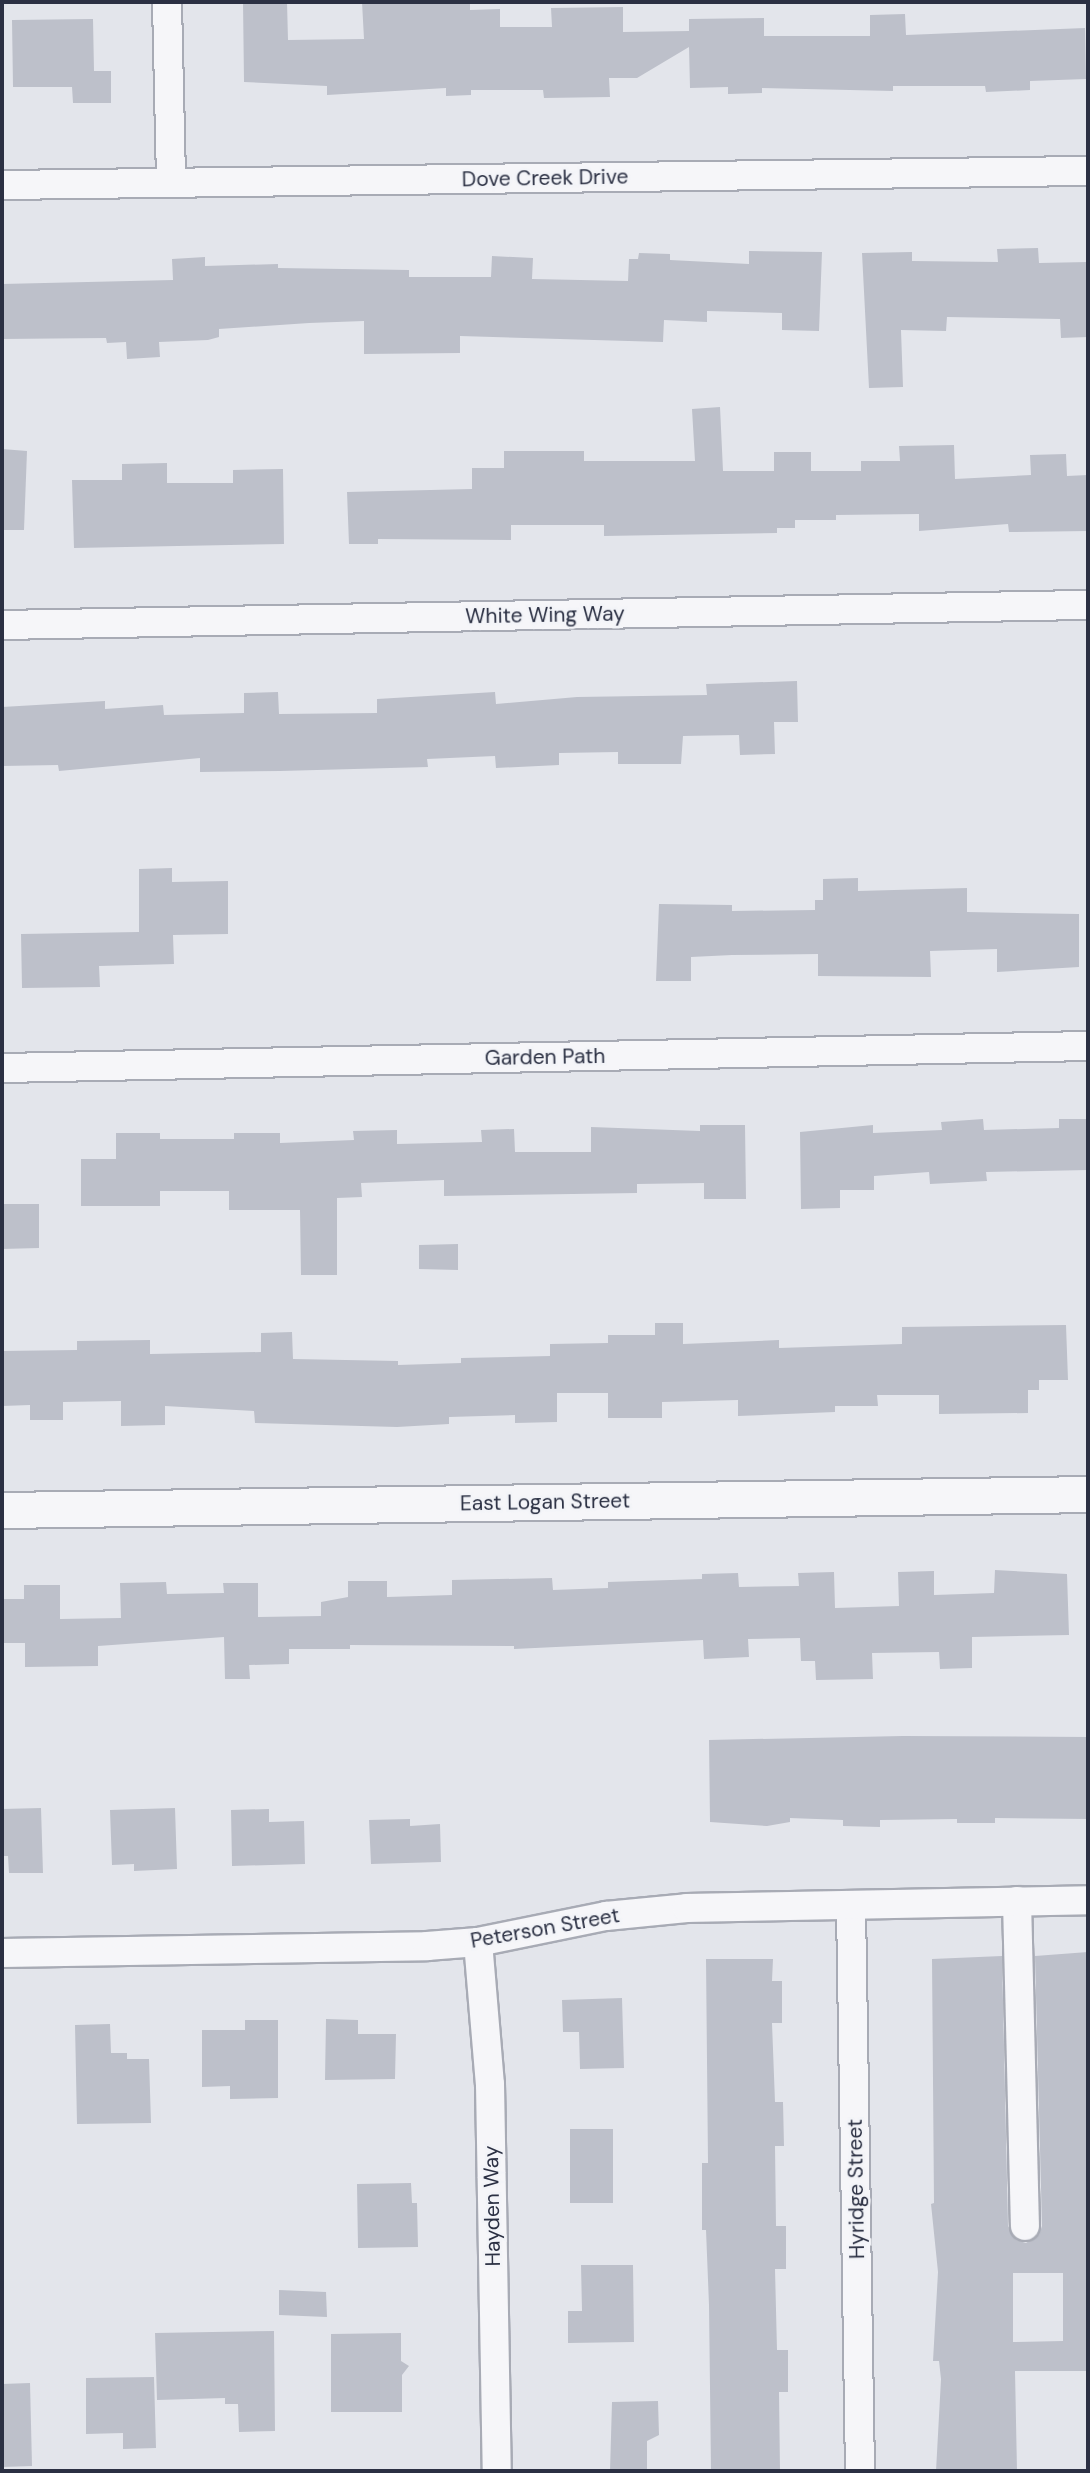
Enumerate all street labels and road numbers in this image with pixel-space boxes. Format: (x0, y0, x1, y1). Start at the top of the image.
street label: Dove Creek Drive (461, 164, 629, 192)
street label: White Wing Way (465, 601, 625, 629)
street label: Garden Path (484, 1043, 606, 1071)
street label: East Logan Street (460, 1488, 630, 1516)
street label: Peterson Street (468, 1902, 622, 1954)
street label: Hyridge Street (842, 2119, 870, 2259)
street label: Hayden Way (478, 2145, 506, 2267)

